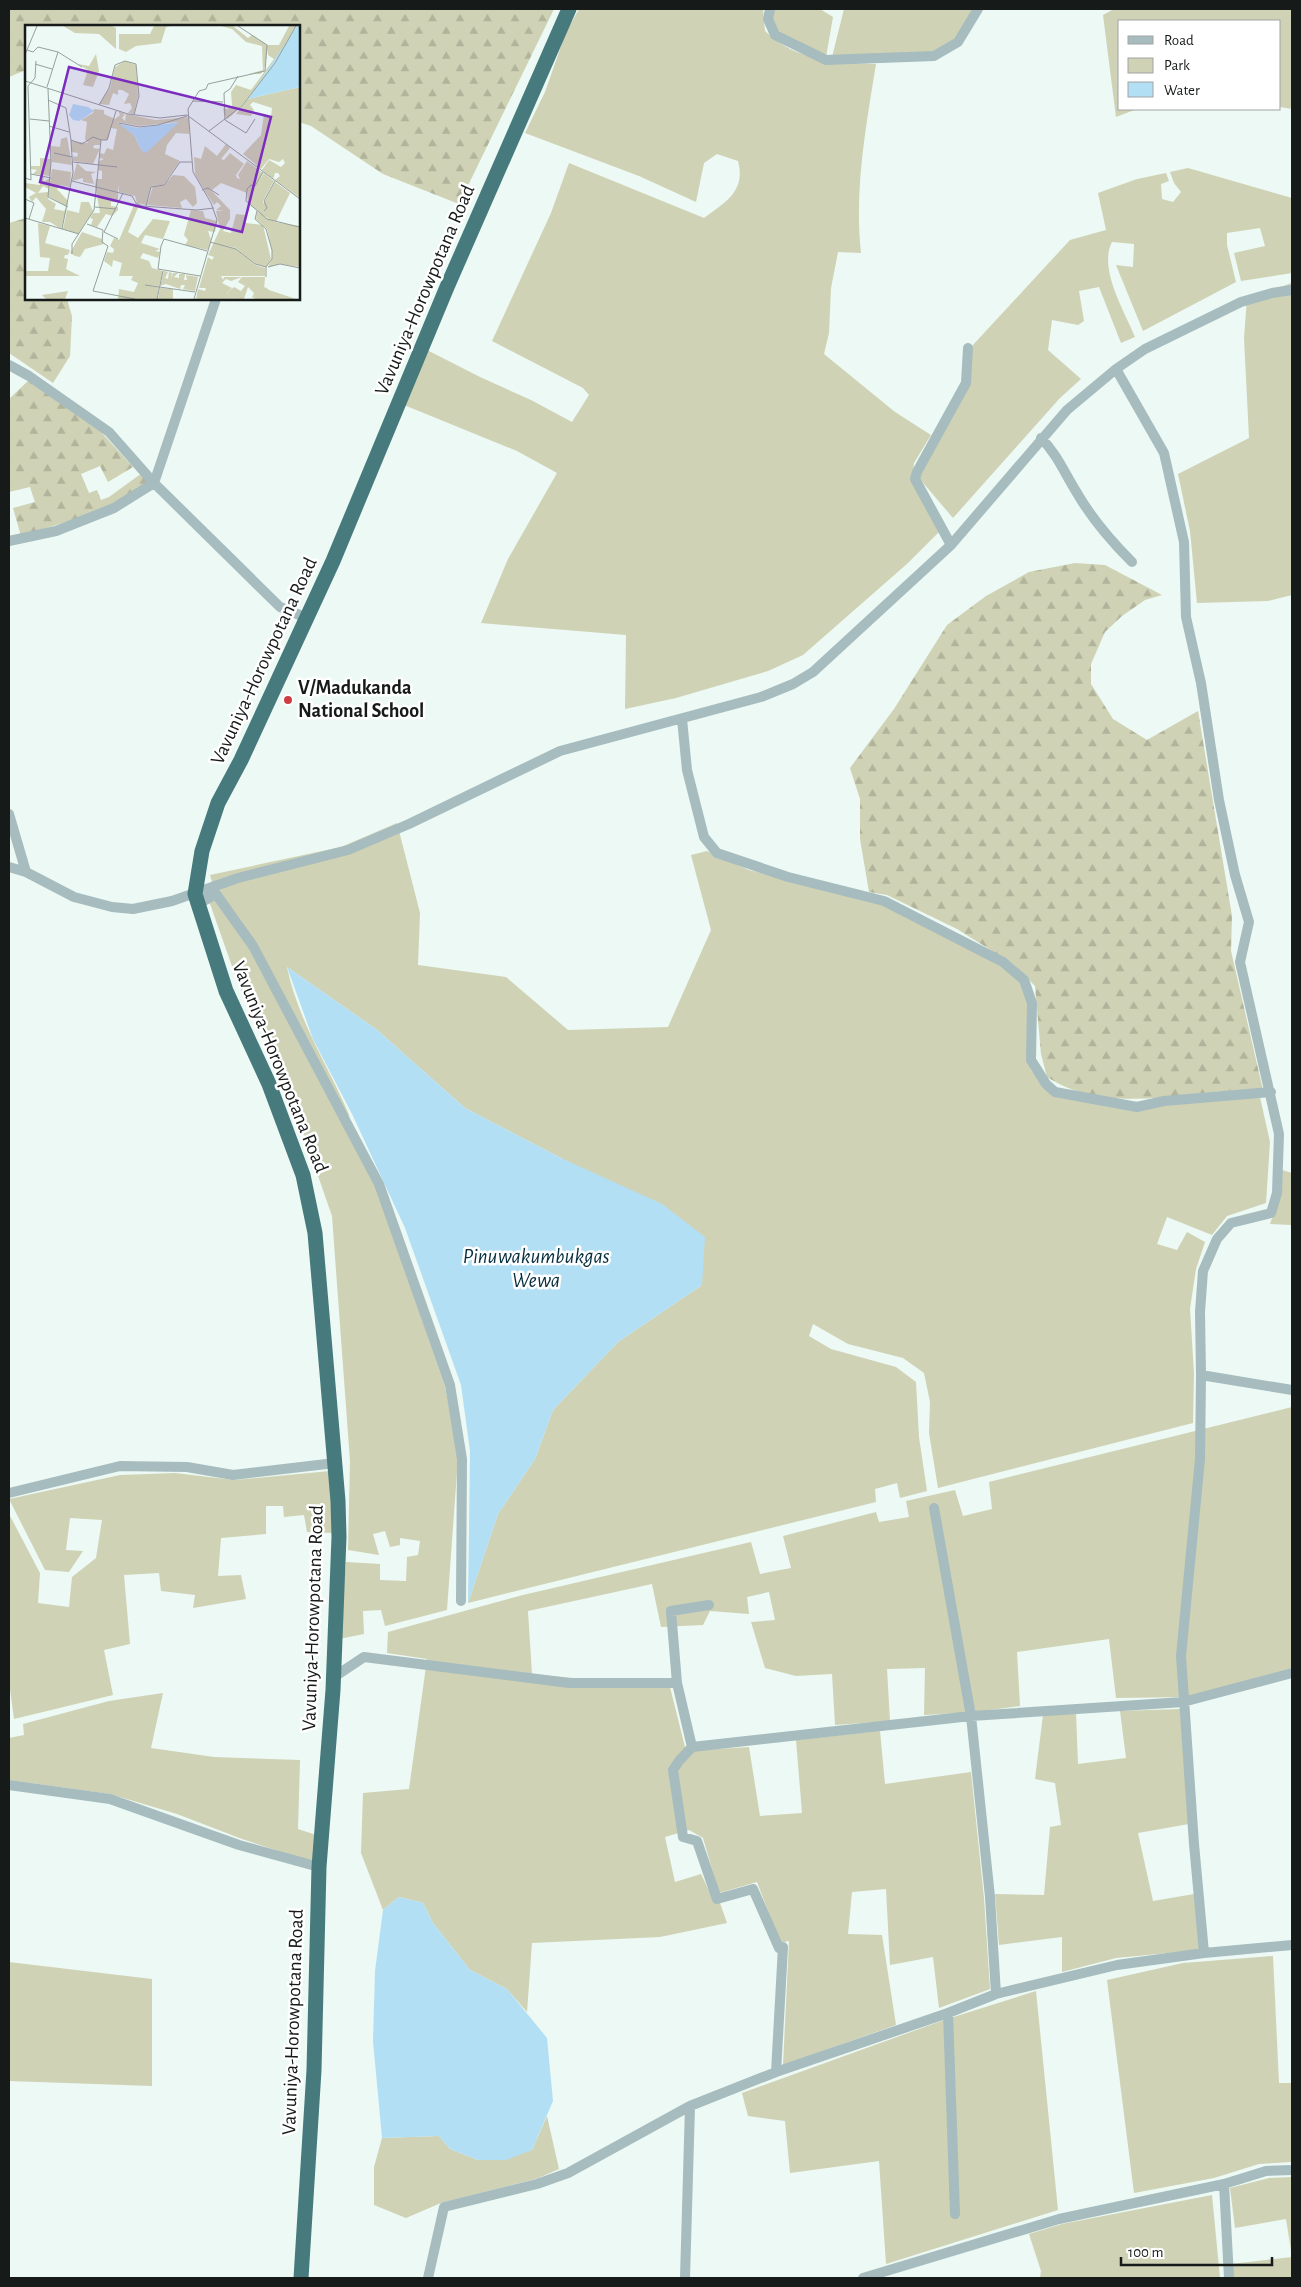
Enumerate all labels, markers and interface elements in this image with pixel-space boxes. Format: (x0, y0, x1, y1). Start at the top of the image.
legend (1118, 20, 1281, 110)
inset map (25, 25, 300, 300)
text: Road (1164, 33, 1194, 48)
text: Park (1164, 58, 1190, 73)
text: Water (1164, 83, 1200, 98)
street label: Vavuniya-Horowpotana Road (372, 182, 478, 398)
street label: Vavuniya-Horowpotana Road (207, 554, 321, 768)
place label: V/Madukanda National School (298, 678, 424, 721)
marker: V/Madukanda National School (282, 694, 294, 706)
street label: Vavuniya-Horowpotana Road (228, 958, 332, 1176)
water label: Pinuwakumbukgas Wewa (463, 1246, 610, 1291)
street label: Vavuniya-Horowpotana Road (299, 1505, 327, 1731)
street label: Vavuniya-Horowpotana Road (279, 1909, 307, 2135)
scale bar (1121, 2234, 1272, 2266)
text: 100 m (1128, 2245, 1163, 2260)

